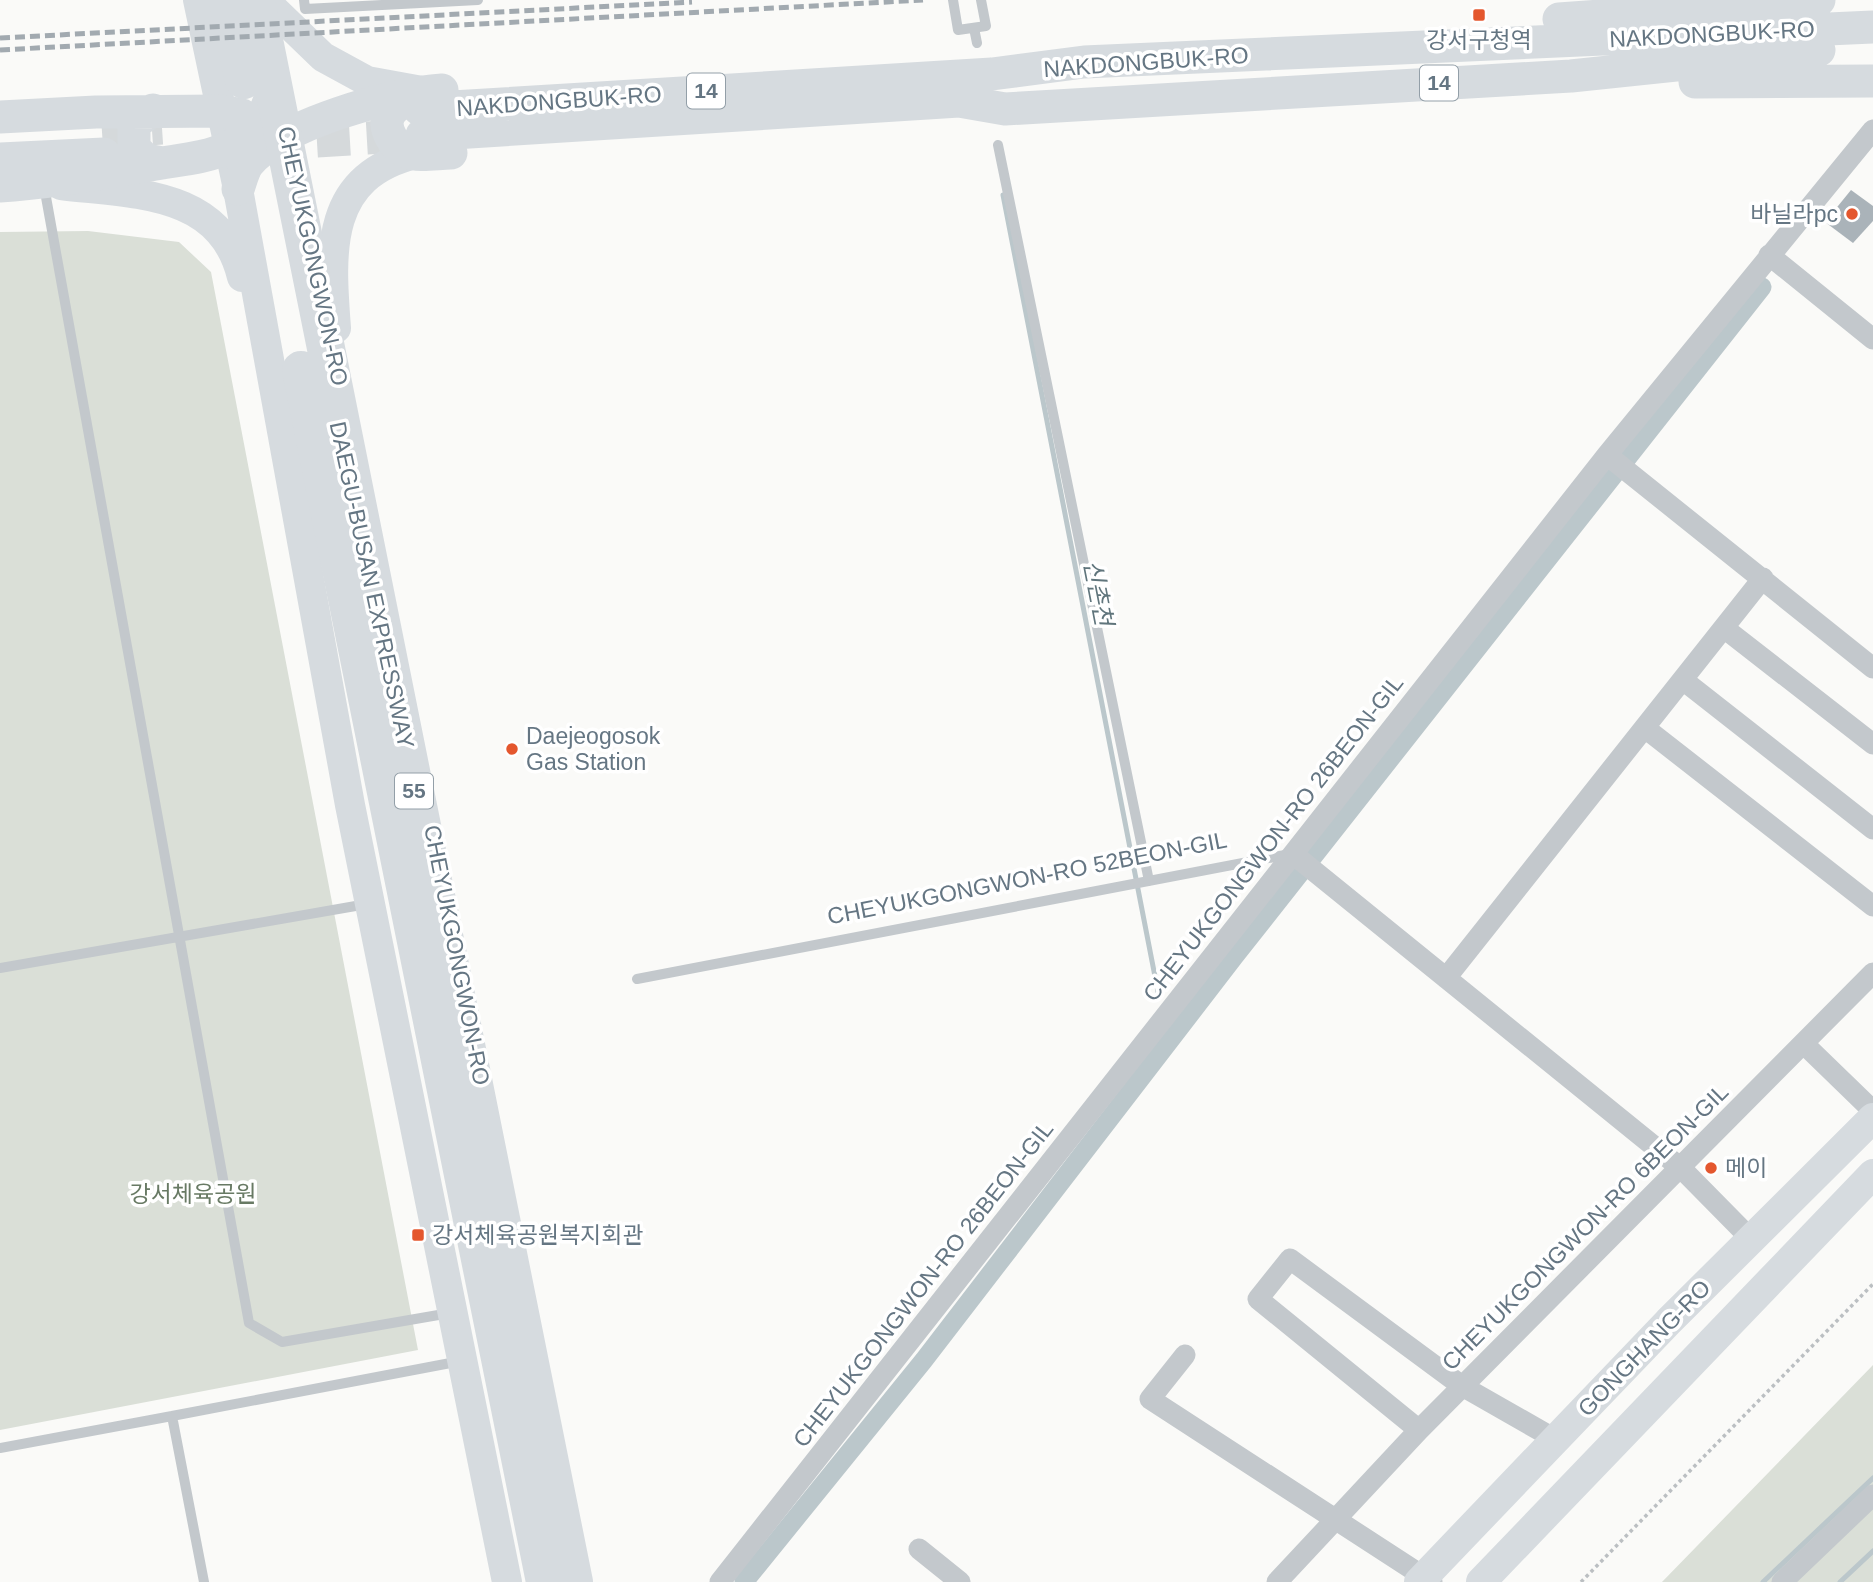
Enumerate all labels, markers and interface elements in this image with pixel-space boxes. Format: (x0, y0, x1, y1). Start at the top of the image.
marker: 강서구청역 (1471, 7, 1487, 23)
street label: NAKDONGBUK-RO (1609, 16, 1815, 52)
place label: 강서구청역 (1426, 27, 1532, 53)
street label: NAKDONGBUK-RO (1042, 42, 1250, 82)
road number: 14 (1420, 66, 1458, 100)
road number: 14 (687, 74, 725, 108)
street label: NAKDONGBUK-RO (455, 81, 663, 121)
street label: CHEYUKGONGWON-RO (273, 124, 353, 388)
place label: 바닐라pc (1750, 201, 1838, 227)
marker: 바닐라pc (1844, 206, 1860, 222)
street label: DAEGU-BUSAN EXPRESSWAY (325, 419, 419, 751)
water label: 신촌천 (1079, 558, 1119, 631)
street label: CHEYUKGONGWON-RO 26BEON-GIL (1138, 670, 1408, 1006)
place label: Daejeogosok Gas Station (526, 723, 661, 775)
marker: Daejeogosok Gas Station (504, 741, 520, 757)
road number: 55 (395, 774, 433, 808)
street label: CHEYUKGONGWON-RO (419, 823, 495, 1087)
street label: CHEYUKGONGWON-RO 52BEON-GIL (825, 826, 1229, 930)
street label: CHEYUKGONGWON-RO 6BEON-GIL (1437, 1079, 1733, 1375)
street label: CHEYUKGONGWON-RO 26BEON-GIL (788, 1116, 1058, 1452)
place label: 메이 (1725, 1155, 1767, 1181)
marker: 메이 (1703, 1160, 1719, 1176)
park label: 강서체육공원 (130, 1181, 256, 1207)
place label: 강서체육공원복지회관 (432, 1222, 644, 1248)
marker: 강서체육공원복지회관 (410, 1227, 426, 1243)
street label: GONGHANG-RO (1573, 1275, 1715, 1421)

